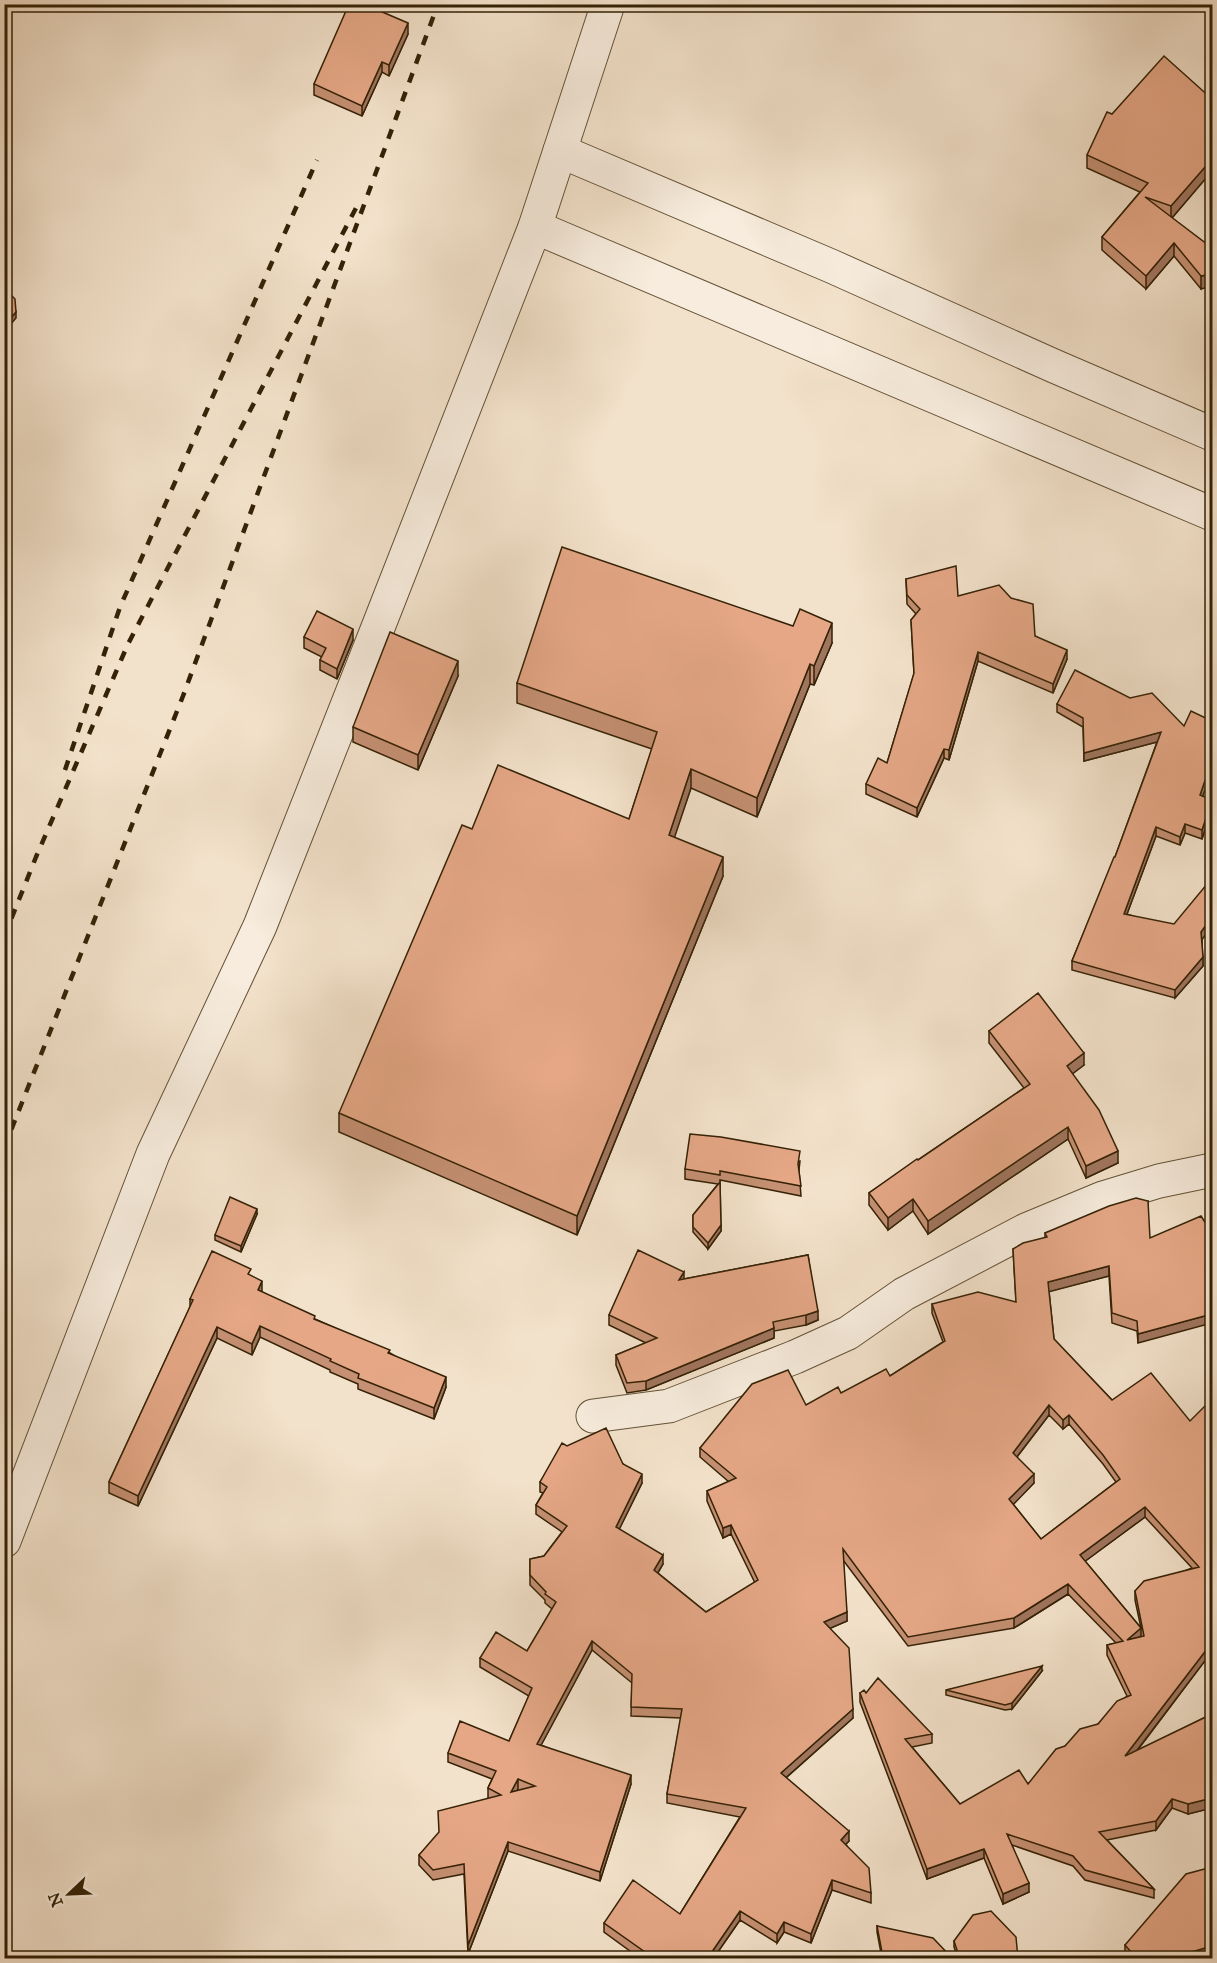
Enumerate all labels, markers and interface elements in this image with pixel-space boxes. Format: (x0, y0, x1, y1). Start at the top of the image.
north arrow (39, 1864, 99, 1924)
text: N (44, 1889, 67, 1910)

